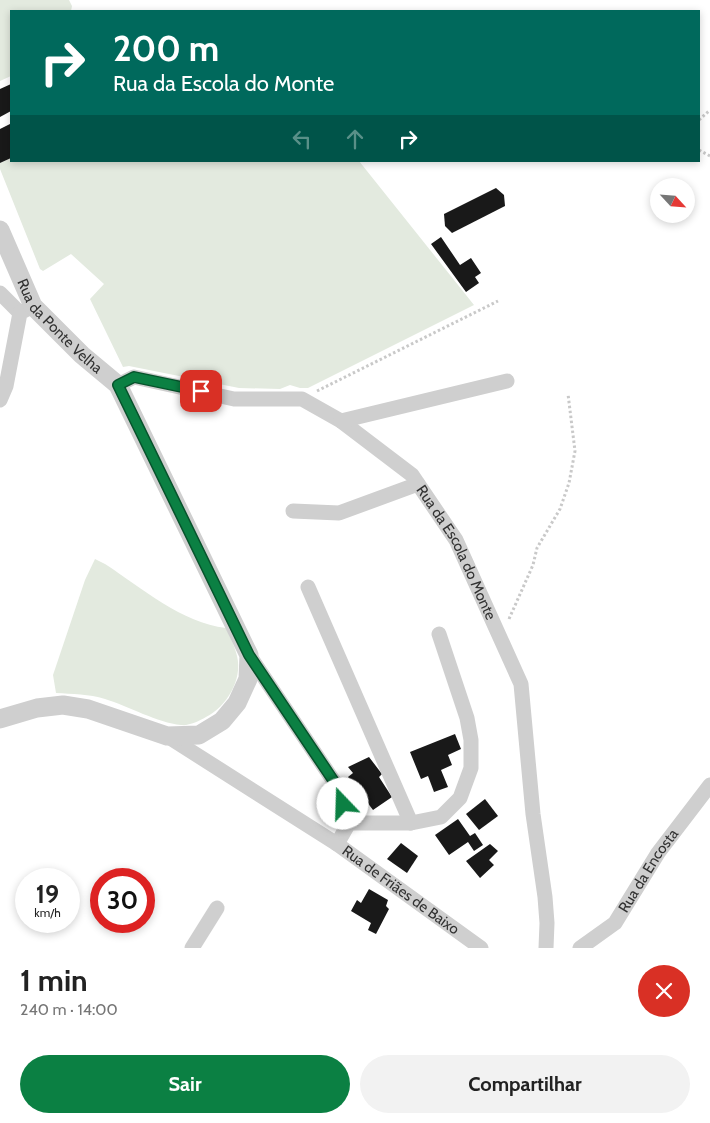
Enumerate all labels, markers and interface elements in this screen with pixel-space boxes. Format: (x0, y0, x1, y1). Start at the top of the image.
text: 200 m (113, 27, 219, 70)
icon: right (30, 30, 95, 95)
text: Rua da Escola do Monte (113, 70, 334, 97)
icon: left (288, 125, 316, 153)
icon: ahead (341, 125, 369, 153)
icon: right (394, 125, 422, 153)
north arrow (650, 178, 695, 222)
map controls (650, 178, 695, 223)
street label: Rua da Ponte Velha (13, 276, 107, 378)
pin (180, 370, 222, 412)
icon: arrive (187, 377, 215, 405)
street label: Rua da Escola do Monte (413, 482, 500, 623)
position arrow (316, 777, 368, 829)
street label: Rua da Encosta (615, 825, 683, 916)
street label: Rua de Friães de Baixo (339, 842, 463, 938)
speed limit sign: 30 (90, 868, 155, 933)
text: 19 (36, 879, 59, 909)
text: km/h (34, 905, 61, 920)
text: 1 min (20, 962, 88, 999)
button: close (638, 965, 690, 1017)
text: 240 m · 14:00 (20, 1000, 118, 1019)
button: Sair (20, 1055, 350, 1113)
button: Compartilhar (360, 1055, 690, 1113)

